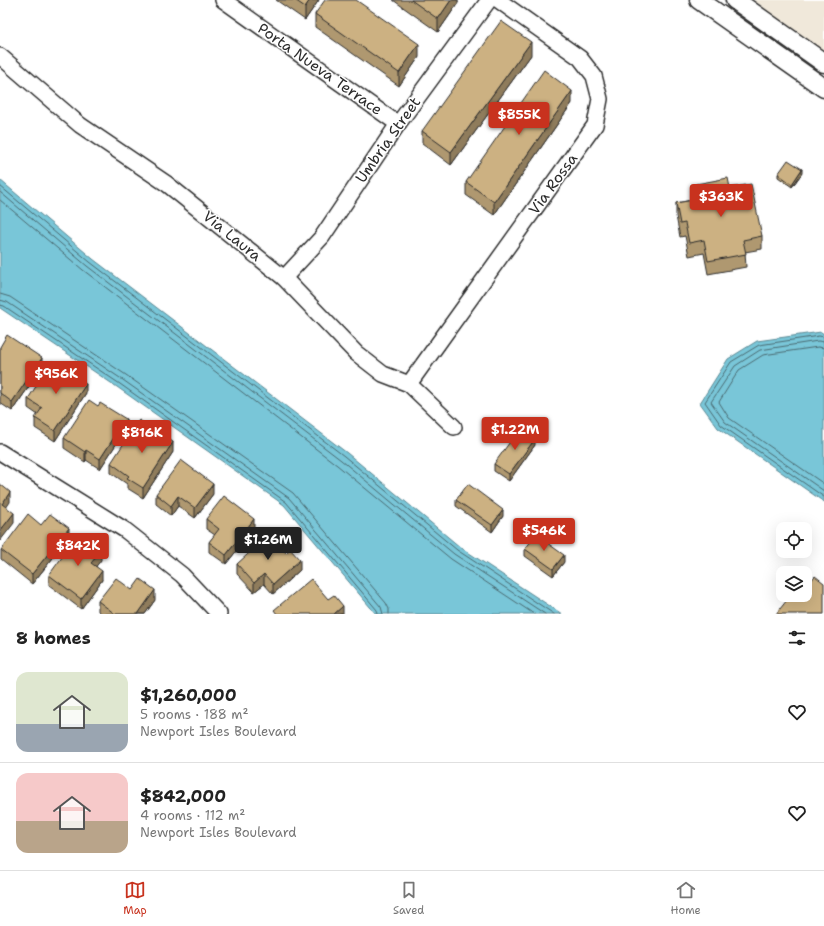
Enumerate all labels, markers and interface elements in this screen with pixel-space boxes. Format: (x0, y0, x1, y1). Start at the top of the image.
street label: Porta Nueva Terrace (254, 18, 386, 120)
street label: Umbria Street (351, 93, 425, 187)
pin: $855K (491, 102, 547, 136)
text: $855K (497, 106, 541, 123)
street label: Via Rossa (524, 149, 582, 219)
pin: $363K (693, 184, 749, 218)
text: $363K (699, 188, 743, 205)
street label: Via Laura (199, 206, 266, 266)
pin: $956K (28, 361, 84, 395)
text: $956K (34, 365, 78, 382)
pin: $1.22M (482, 417, 548, 451)
pin: $816K (114, 420, 170, 454)
text: $1.22M (491, 421, 539, 438)
text: $816K (121, 424, 163, 441)
pin: $546K (516, 518, 572, 552)
text: $546K (522, 522, 566, 539)
map controls (776, 522, 812, 602)
button: locate (776, 522, 812, 558)
pin: $1.26M (235, 527, 301, 561)
text: $1.26M (244, 531, 292, 548)
pin: $842K (50, 533, 106, 567)
text: $842K (56, 537, 100, 554)
button: layers (776, 566, 812, 602)
text: 8 homes (16, 627, 91, 649)
icon: filters (786, 627, 808, 649)
text: $1,260,000 (140, 684, 237, 706)
icon: home (48, 688, 96, 736)
icon: heart (786, 701, 808, 723)
text: 5 rooms · 188 m² (140, 706, 248, 723)
text: Newport Isles Boulevard (140, 723, 297, 740)
text: $842,000 (140, 785, 226, 807)
icon: home (48, 789, 96, 837)
icon: heart (786, 802, 808, 824)
text: 4 rooms · 112 m² (140, 807, 245, 824)
text: Newport Isles Boulevard (140, 824, 297, 841)
tab: Map (123, 879, 147, 918)
tab: Saved (393, 879, 424, 918)
tab: Home (671, 879, 701, 918)

